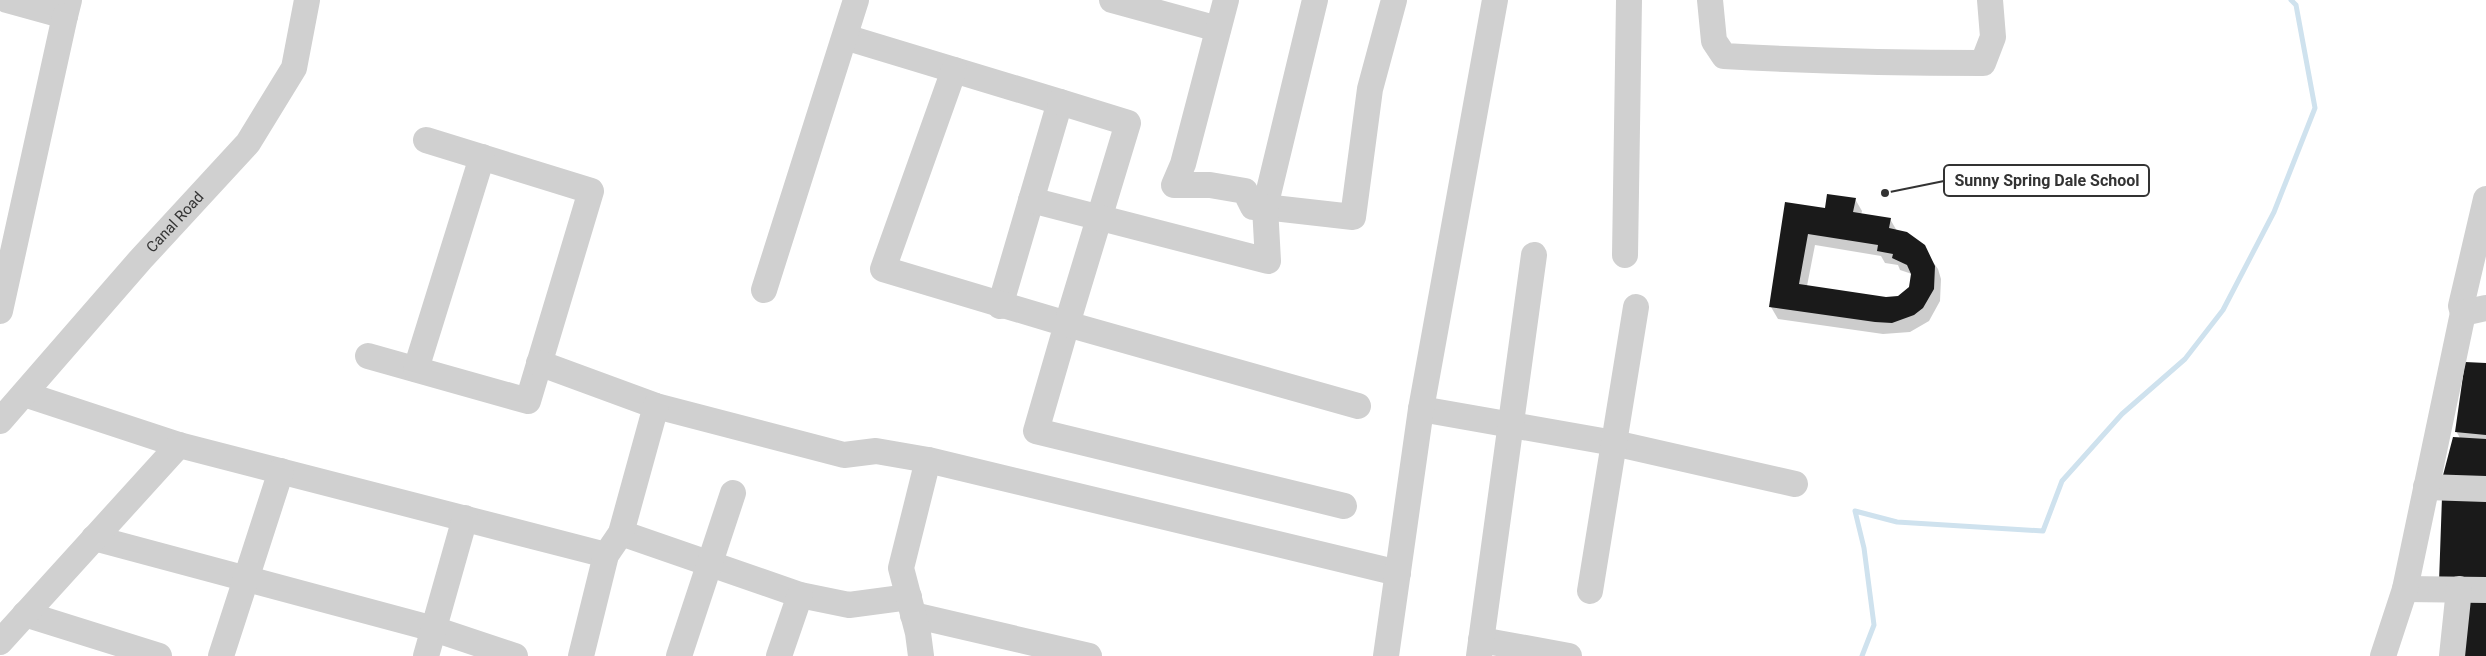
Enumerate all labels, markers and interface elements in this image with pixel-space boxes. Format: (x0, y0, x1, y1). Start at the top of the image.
callout: Sunny Spring Dale School (1944, 165, 2149, 196)
text: Sunny Spring Dale School (1954, 171, 2140, 190)
street label: Canal Road (143, 188, 208, 256)

